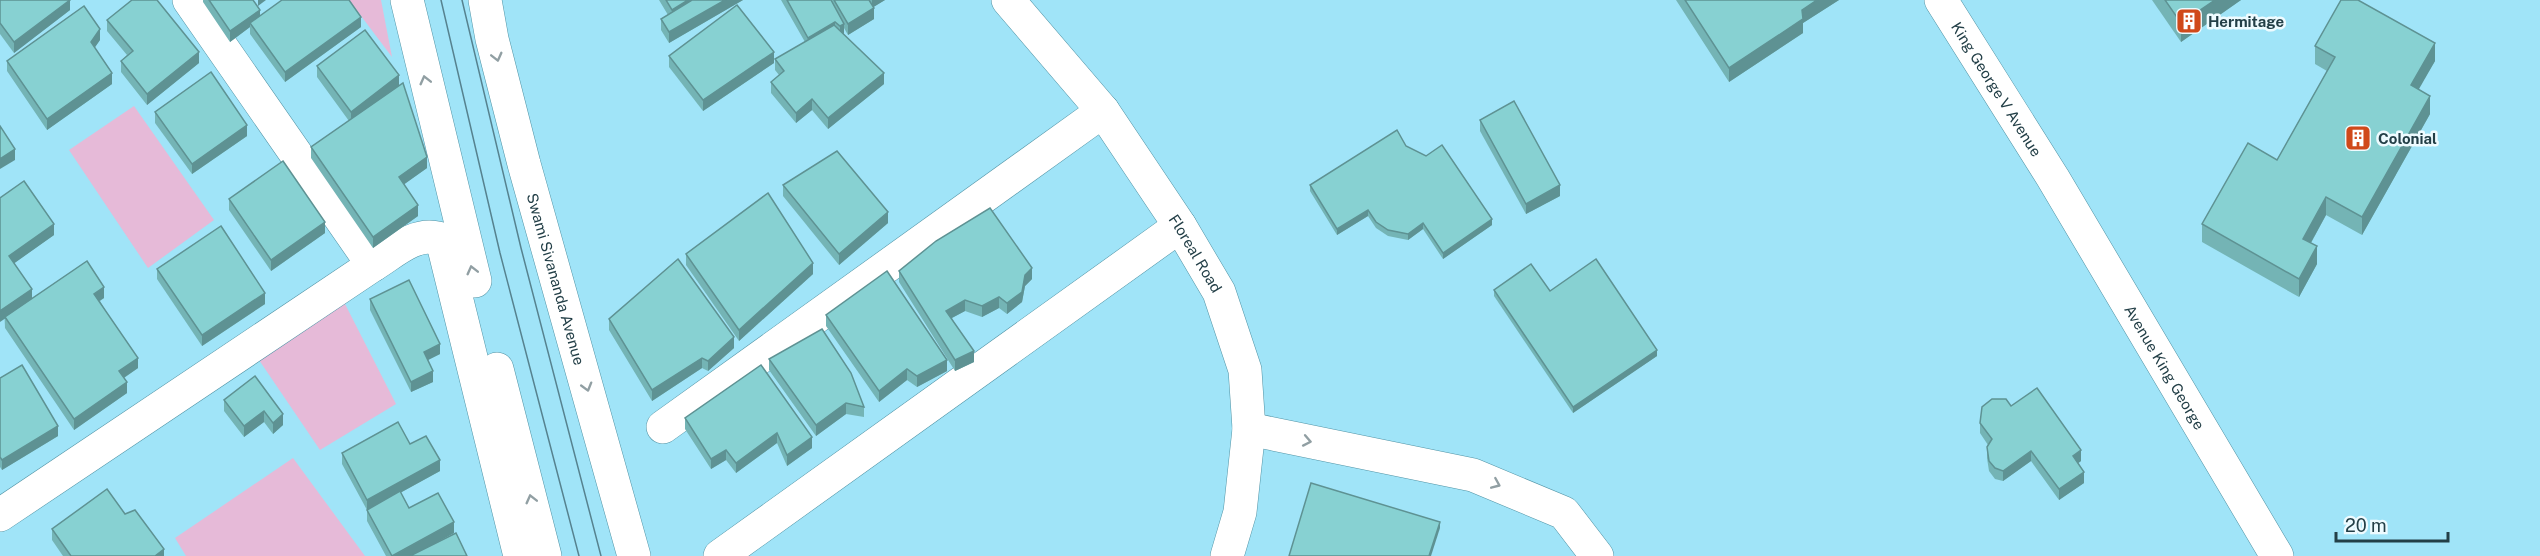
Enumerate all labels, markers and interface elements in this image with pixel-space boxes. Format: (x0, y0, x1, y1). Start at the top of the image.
building icon: Hermitage (2174, 6, 2204, 36)
place label: Hermitage (2208, 13, 2284, 30)
street label: King George V Avenue (1948, 19, 2045, 159)
one-way arrow (490, 52, 503, 62)
one-way arrow (419, 76, 432, 86)
building icon: Colonial (2343, 123, 2373, 153)
place label: Colonial (2378, 130, 2437, 147)
street label: Swami Sivananda Avenue (524, 191, 588, 367)
street label: Floreal Road (1166, 211, 1226, 295)
one-way arrow (467, 265, 480, 275)
street label: Avenue King George (2121, 302, 2209, 432)
one-way arrow (579, 382, 592, 392)
one-way arrow (1301, 434, 1311, 447)
one-way arrow (1490, 477, 1501, 489)
one-way arrow (525, 495, 538, 505)
scale bar (2336, 505, 2448, 543)
text: 20 m (2345, 515, 2387, 536)

